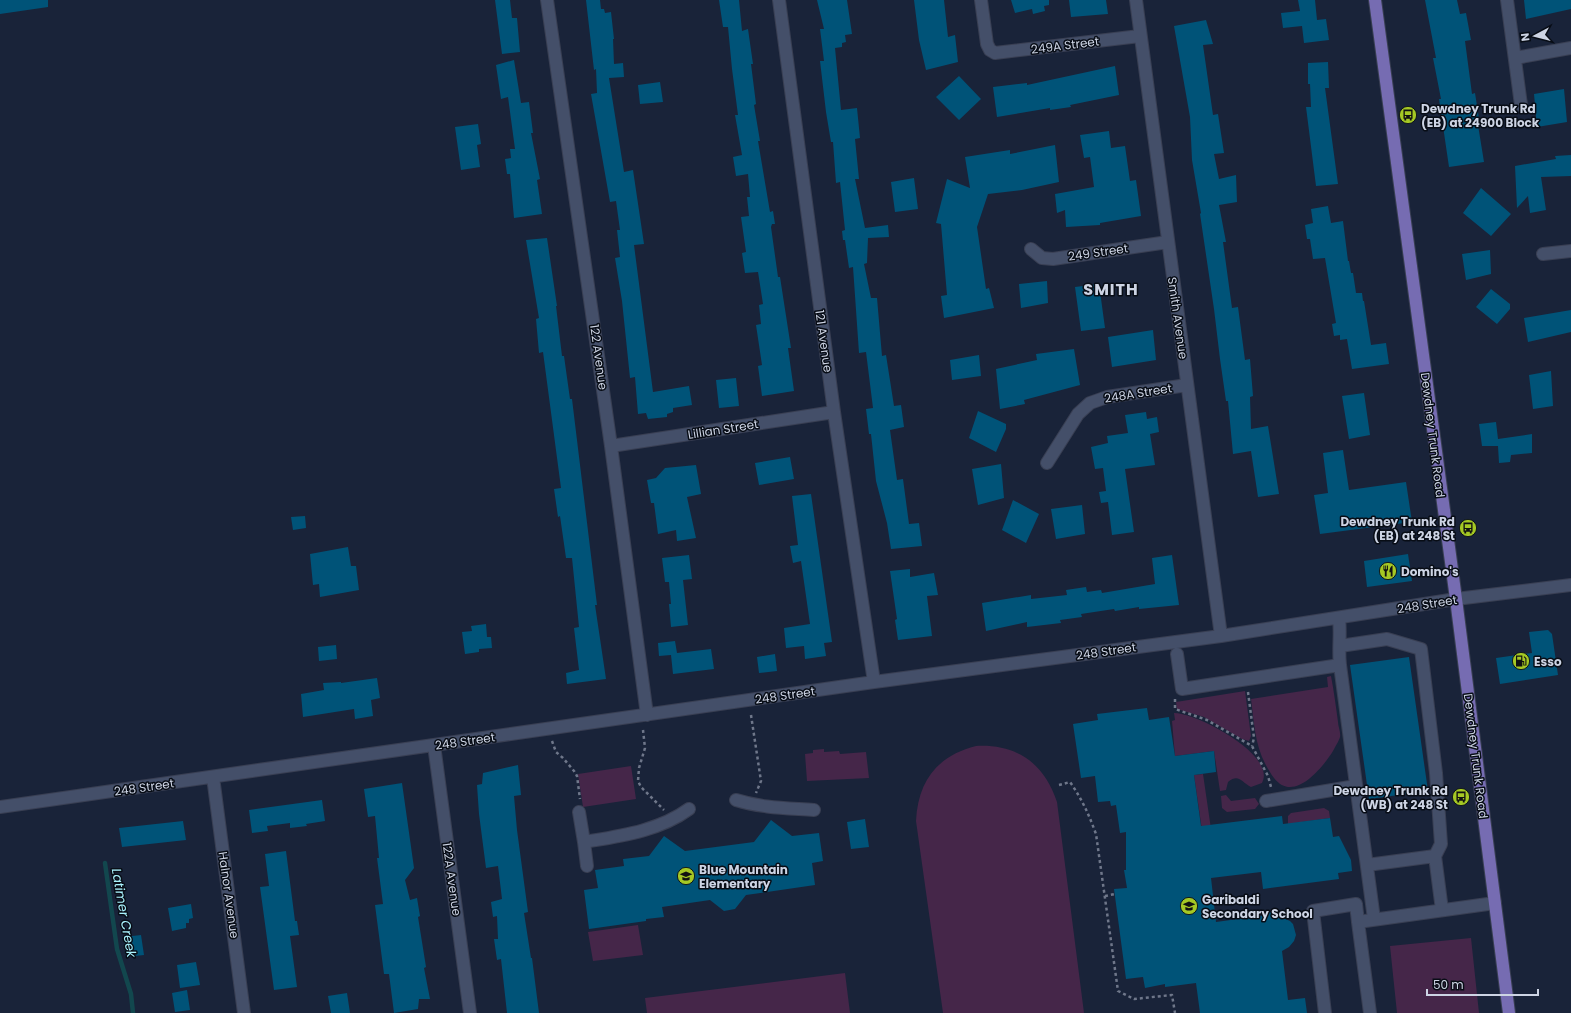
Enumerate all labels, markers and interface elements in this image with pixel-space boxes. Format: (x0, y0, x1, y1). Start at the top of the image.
north arrow (1515, 16, 1555, 56)
street label: 249A Street (1030, 32, 1100, 58)
text: N (1517, 32, 1534, 42)
place label: Dewdney Trunk Rd (EB) at 24900 Block (1421, 100, 1540, 131)
bus stop icon: Dewdney Trunk Rd (EB) at 24900 Block (1398, 105, 1418, 125)
street label: 249 Street (1067, 239, 1129, 265)
street label: Smith Avenue (1164, 276, 1192, 360)
district label: SMITH (1083, 278, 1139, 301)
street label: 121 Avenue (811, 309, 837, 373)
street label: 122 Avenue (586, 323, 612, 391)
street label: Dewdney Trunk Road (1417, 371, 1449, 499)
street label: 248A Street (1103, 379, 1173, 407)
street label: Lillian Street (687, 415, 759, 443)
place label: Dewdney Trunk Rd (EB) at 248 St (1340, 513, 1455, 544)
bus stop icon: Dewdney Trunk Rd (EB) at 248 St (1458, 518, 1478, 538)
restaurant icon: Domino's (1378, 561, 1398, 581)
place label: Domino's (1401, 563, 1459, 580)
street label: 248 Street (1396, 591, 1458, 617)
street label: 248 Street (1075, 638, 1137, 664)
fuel station icon: Esso (1511, 651, 1531, 671)
place label: Esso (1534, 653, 1562, 670)
street label: 248 Street (754, 682, 816, 708)
street label: Dewdney Trunk Road (1460, 692, 1492, 820)
street label: 248 Street (434, 728, 496, 754)
street label: 248 Street (113, 774, 175, 800)
place label: Dewdney Trunk Rd (WB) at 248 St (1333, 782, 1448, 813)
bus stop icon: Dewdney Trunk Rd (WB) at 248 St (1451, 787, 1471, 807)
street label: 122A Avenue (438, 841, 466, 917)
street label: Halnor Avenue (214, 851, 244, 939)
place label: Blue Mountain Elementary (699, 861, 788, 892)
school or university icon: Blue Mountain Elementary (676, 866, 696, 886)
water label: Latimer Creek (107, 867, 141, 960)
place label: Garibaldi Secondary School (1202, 891, 1313, 922)
school or university icon: Garibaldi Secondary School (1179, 896, 1199, 916)
scale bar (1427, 971, 1538, 997)
text: 50 m (1433, 976, 1464, 993)

